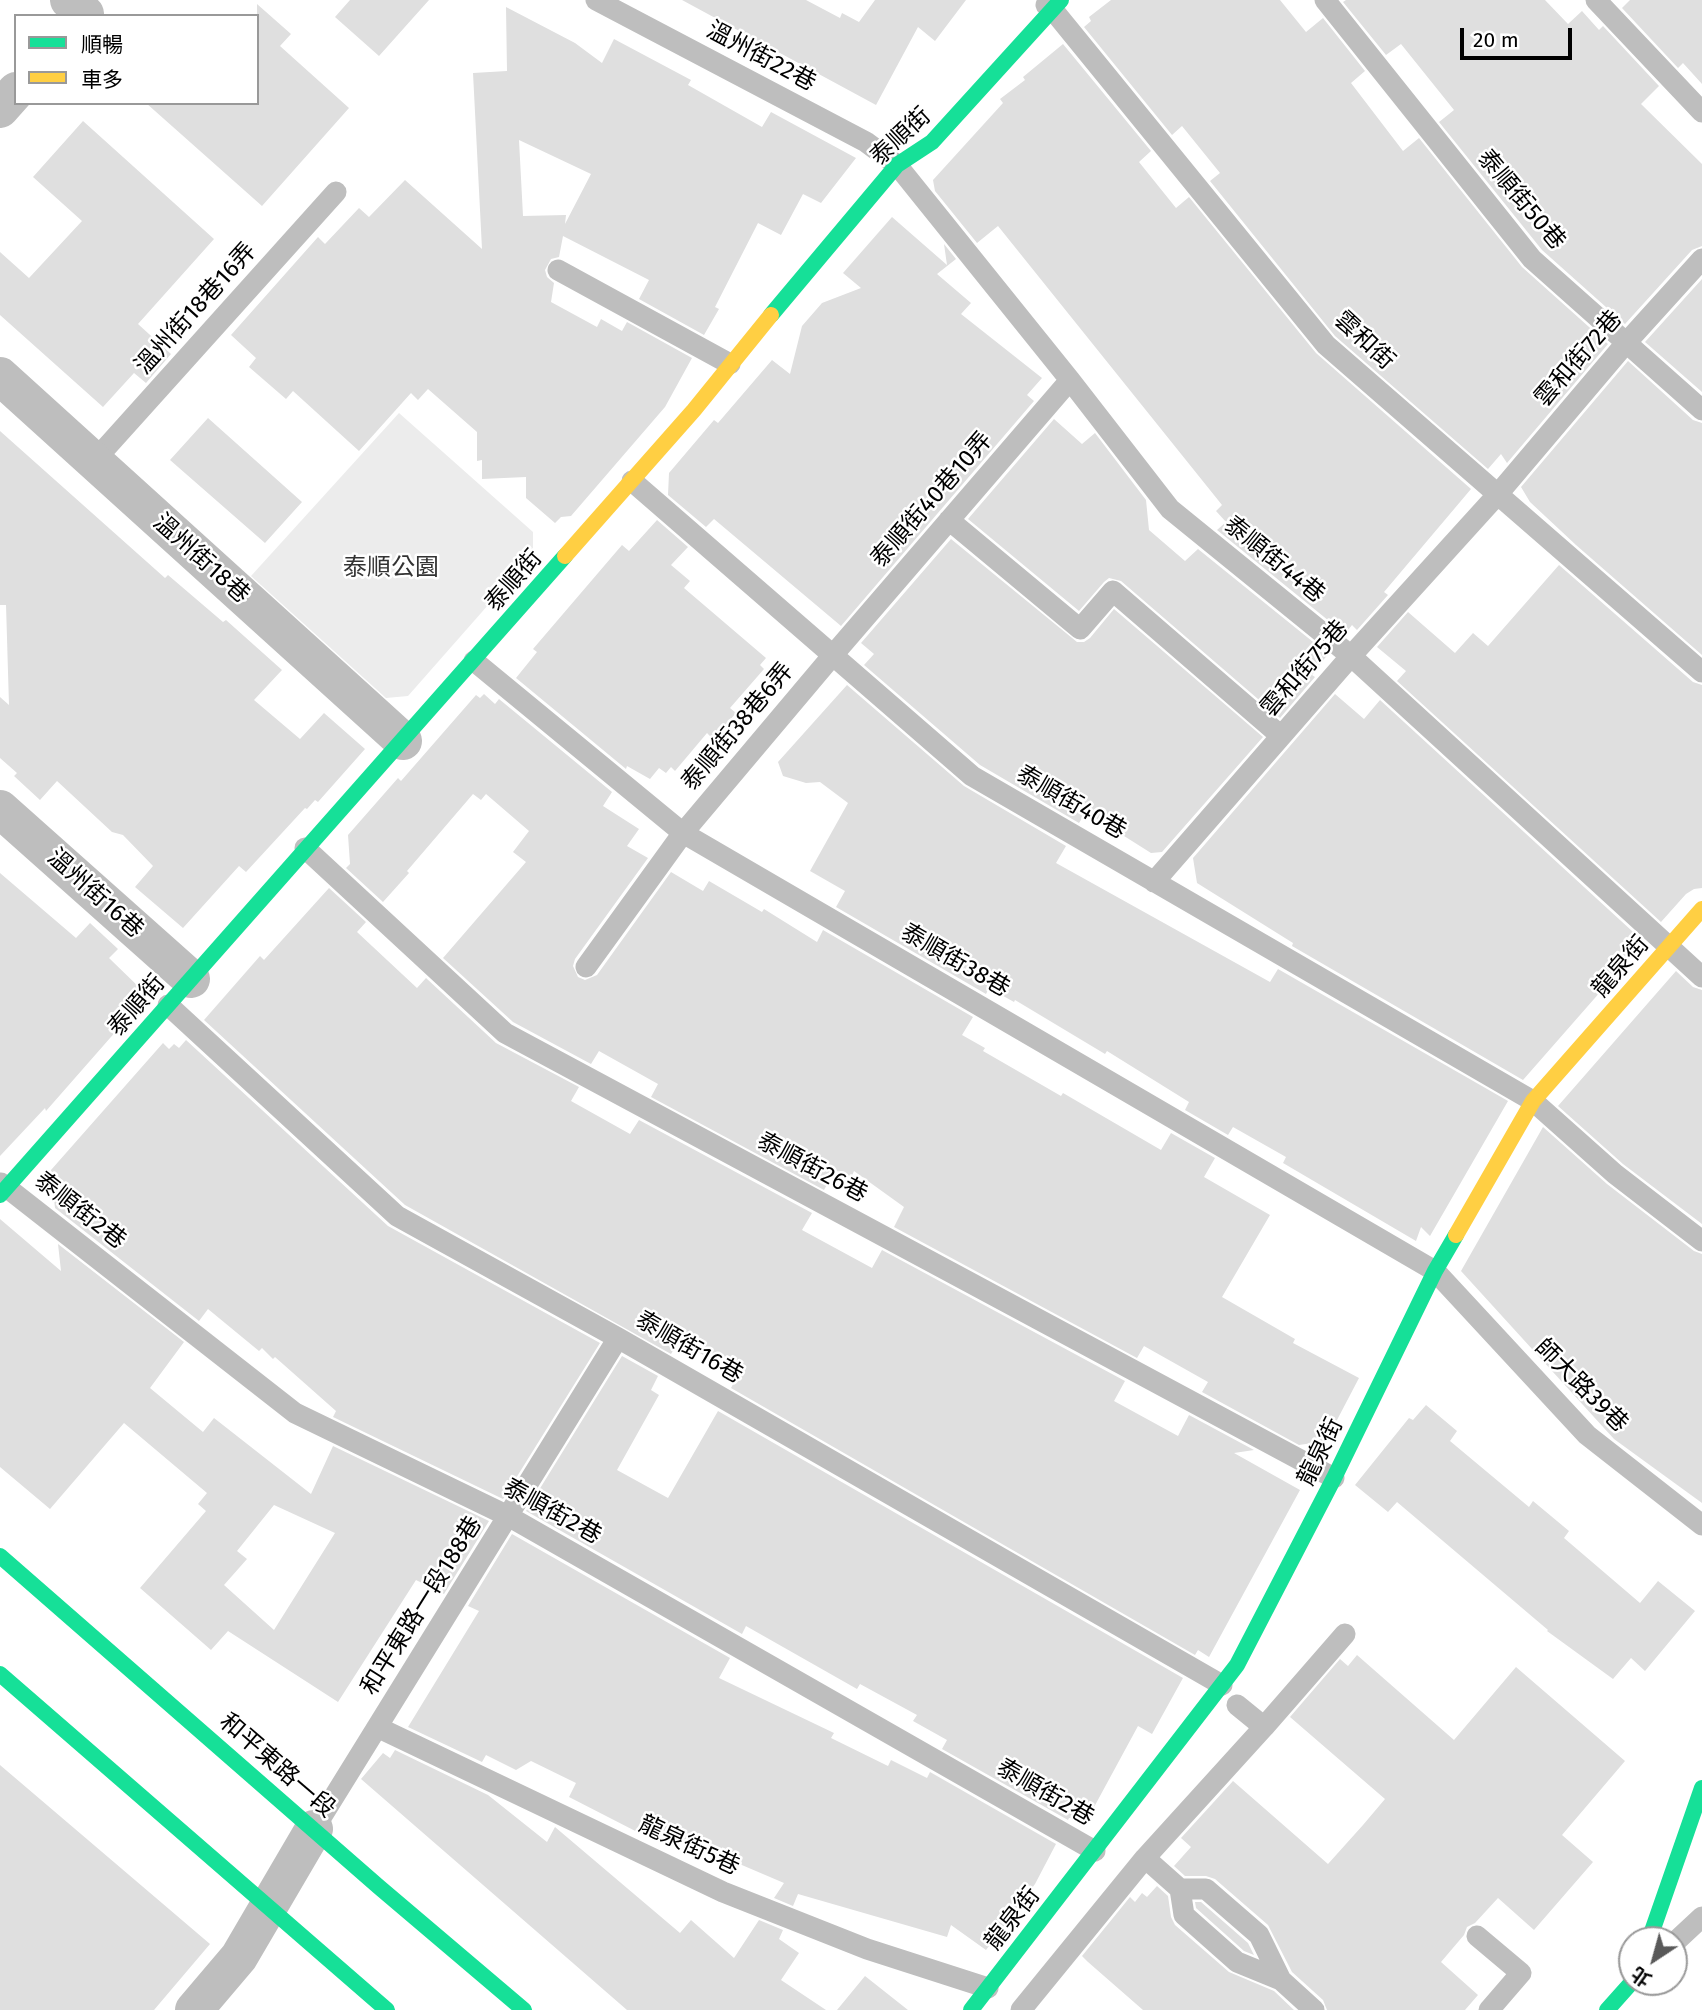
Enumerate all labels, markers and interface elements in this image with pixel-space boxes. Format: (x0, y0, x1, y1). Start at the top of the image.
legend (14, 14, 259, 105)
scale bar (1464, 14, 1576, 58)
street label: 溫州街22巷 (701, 16, 821, 98)
text: 20 m (1473, 27, 1519, 53)
text: 順暢 (81, 32, 123, 58)
text: 車多 (81, 67, 123, 93)
street label: 泰順街 (865, 102, 937, 172)
street label: 泰順街50巷 (1471, 144, 1571, 256)
street label: 溫州街18巷16弄 (129, 237, 263, 381)
street label: 雲和街72巷 (1529, 305, 1629, 413)
street label: 雲和街 (1328, 306, 1400, 376)
street label: 泰順街40巷10弄 (865, 426, 999, 574)
street label: 溫州街18巷 (147, 508, 255, 610)
street label: 泰順街44巷 (1218, 511, 1330, 609)
street label: 泰順街 (480, 544, 548, 618)
park label: 泰順公園 (343, 554, 439, 582)
street label: 雲和街75巷 (1255, 615, 1355, 723)
street label: 泰順街38巷6弄 (676, 657, 800, 797)
street label: 泰順街40巷 (1011, 760, 1131, 846)
street label: 溫州街16巷 (41, 843, 149, 945)
street label: 泰順街38巷 (895, 918, 1015, 1004)
street label: 龍泉街 (1587, 930, 1655, 1004)
street label: 泰順街 (103, 969, 171, 1043)
street label: 泰順街26巷 (752, 1127, 872, 1209)
street label: 泰順街2巷 (29, 1166, 131, 1256)
street label: 泰順街16巷 (630, 1306, 748, 1390)
street label: 師大路39巷 (1528, 1333, 1634, 1439)
street label: 龍泉街 (1292, 1413, 1350, 1491)
street label: 泰順街2巷 (498, 1473, 606, 1551)
street label: 和平東路一段188巷 (356, 1512, 488, 1700)
street label: 和平東路一段 (213, 1708, 341, 1824)
street label: 泰順街2巷 (991, 1754, 1099, 1832)
street label: 龍泉街5巷 (634, 1810, 744, 1882)
street label: 龍泉街 (979, 1882, 1047, 1956)
north arrow (1618, 1926, 1688, 1996)
text: 北 (1627, 1962, 1656, 1992)

